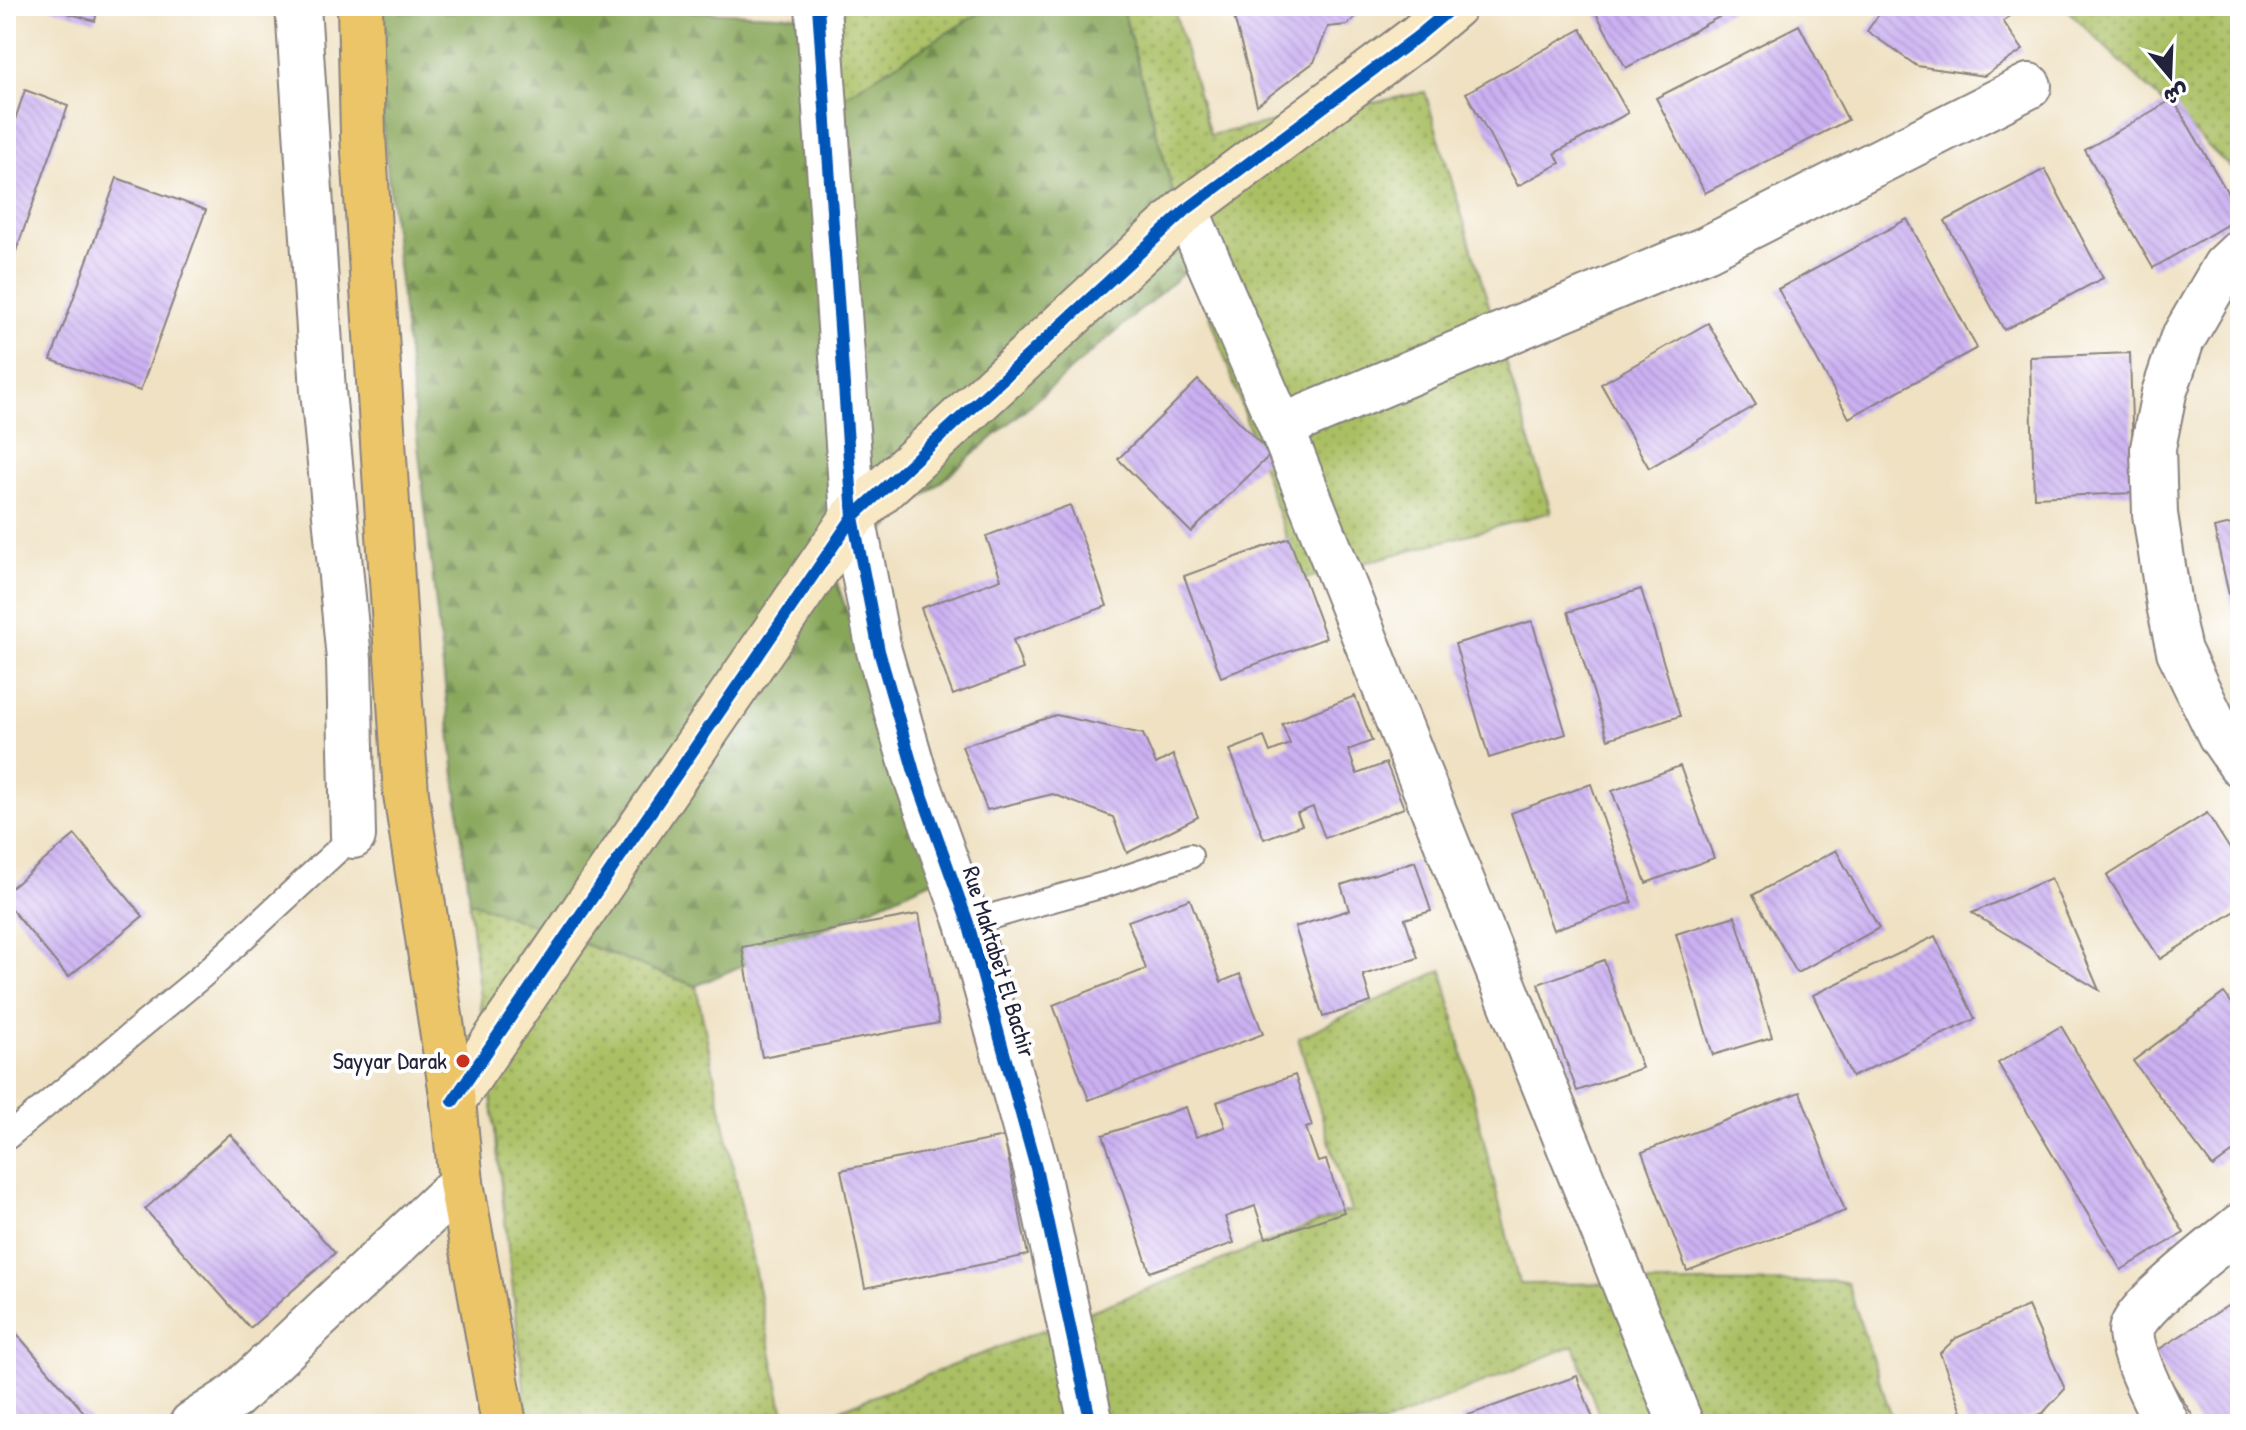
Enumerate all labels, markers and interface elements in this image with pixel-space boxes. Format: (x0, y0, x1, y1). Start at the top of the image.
north arrow (2130, 36, 2210, 116)
text: ش (2160, 77, 2193, 113)
street label: Rue Maktabet El Bachir (956, 862, 1044, 1061)
place label: Sayyar Darak (333, 1044, 447, 1076)
marker: Sayyar Darak (454, 1052, 472, 1070)

